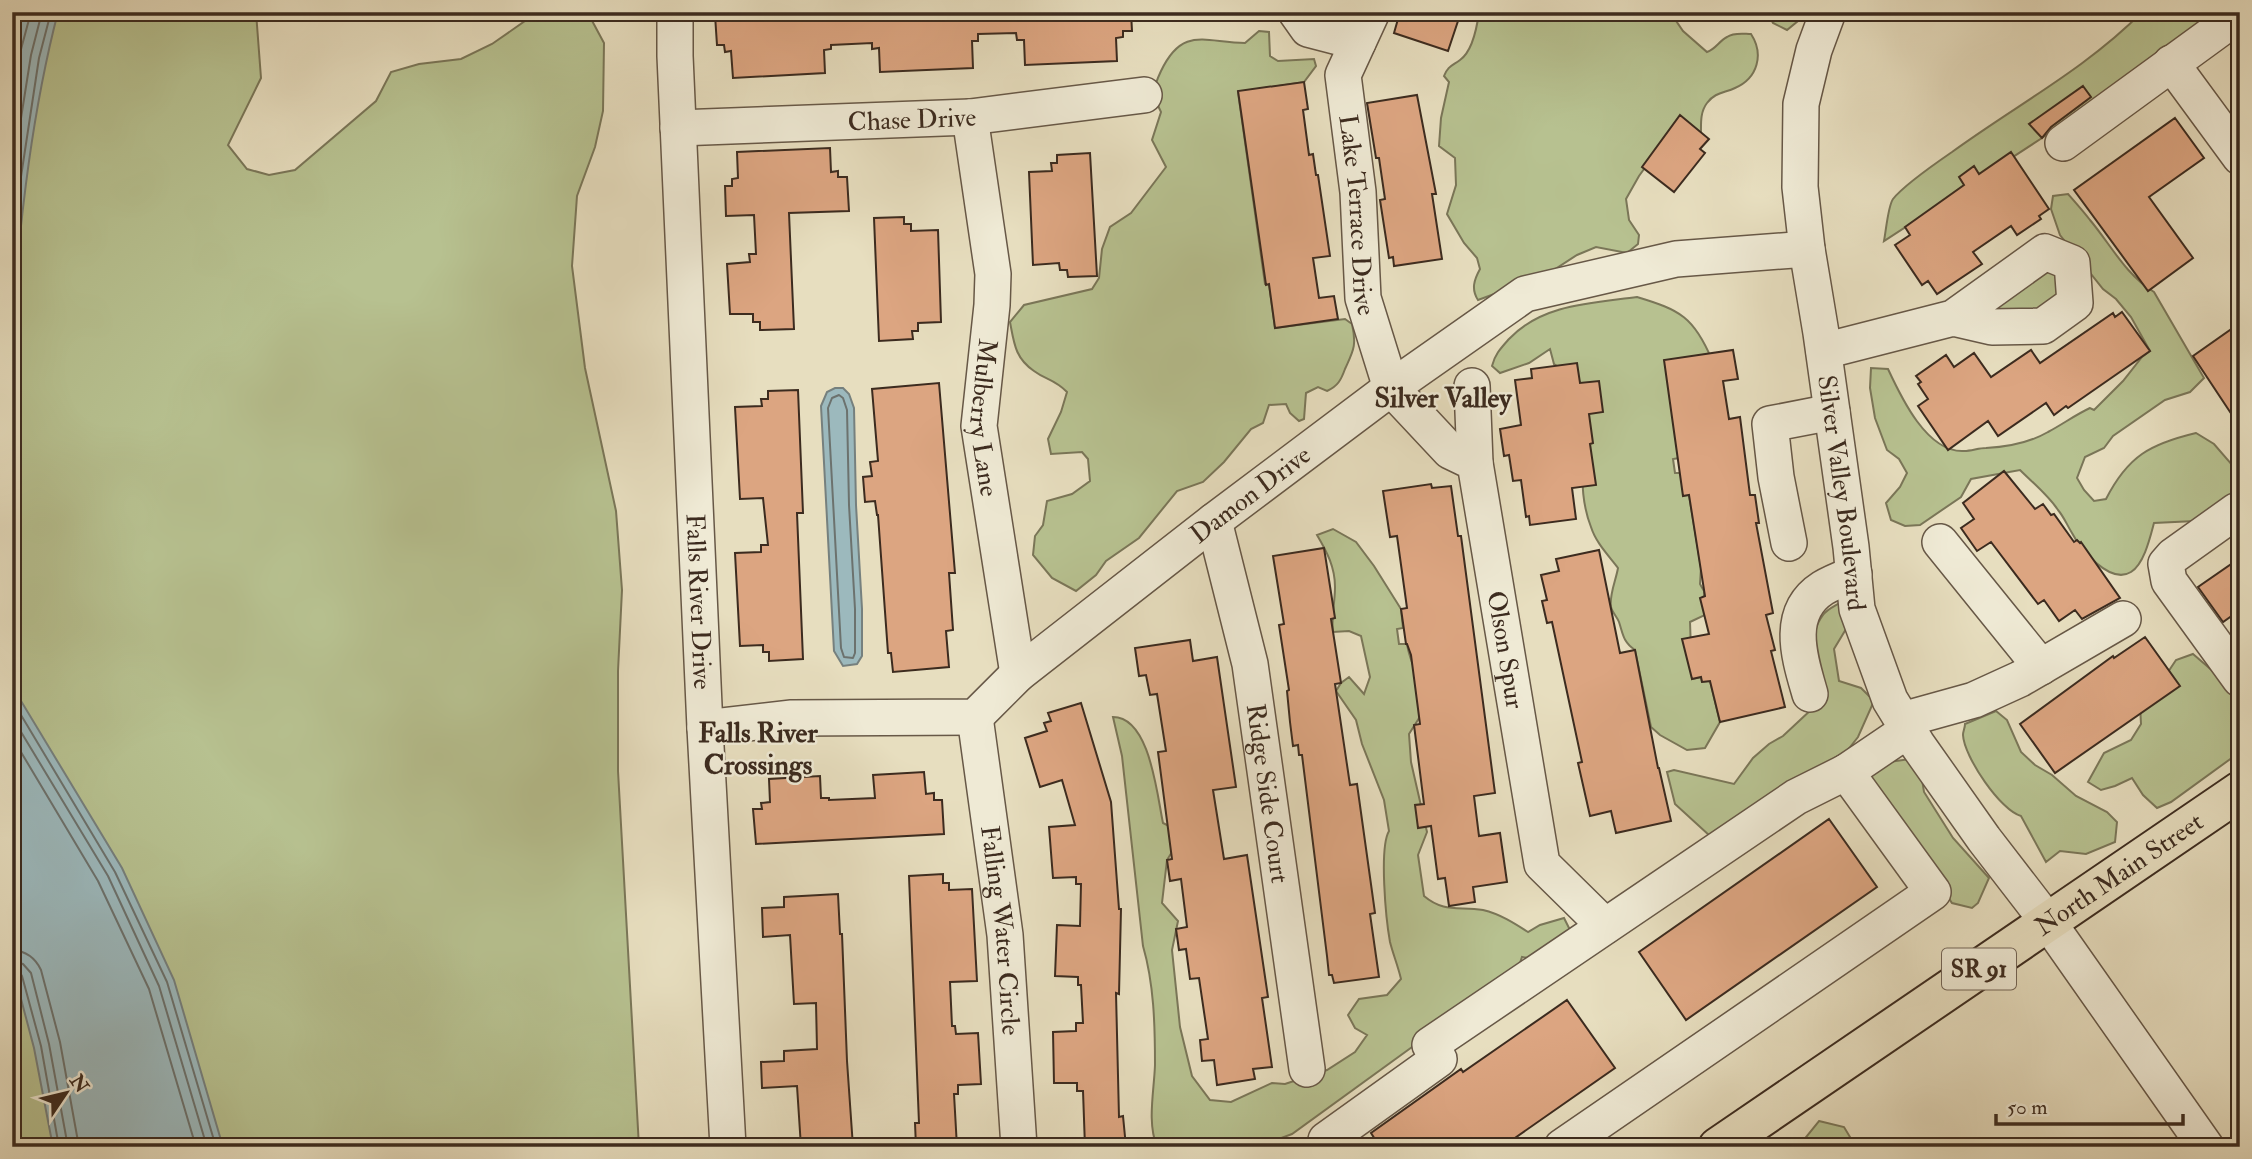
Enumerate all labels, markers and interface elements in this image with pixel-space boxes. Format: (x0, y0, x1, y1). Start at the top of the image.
street label: Chase Drive (847, 101, 978, 139)
street label: Lake Terrace Drive (1331, 113, 1382, 320)
street label: Mulberry Lane (962, 337, 1005, 499)
street label: Silver Valley Boulevard (1810, 373, 1872, 613)
district label: Silver Valley (1374, 381, 1513, 416)
street label: Damon Drive (1184, 439, 1317, 551)
street label: Falls River Drive (678, 513, 718, 690)
street label: Olson Spur (1480, 589, 1531, 711)
street label: Ridge Side Court (1239, 702, 1296, 885)
district label: Falls River Crossings (698, 716, 818, 783)
street label: North Main Street (2029, 806, 2210, 943)
street label: Falling Water Circle (973, 823, 1027, 1036)
road number: SR 91 (1942, 948, 2016, 989)
north arrow (32, 1058, 102, 1128)
text: N (64, 1069, 94, 1098)
scale bar (1996, 1082, 2184, 1126)
text: 50 m (2007, 1094, 2048, 1121)

